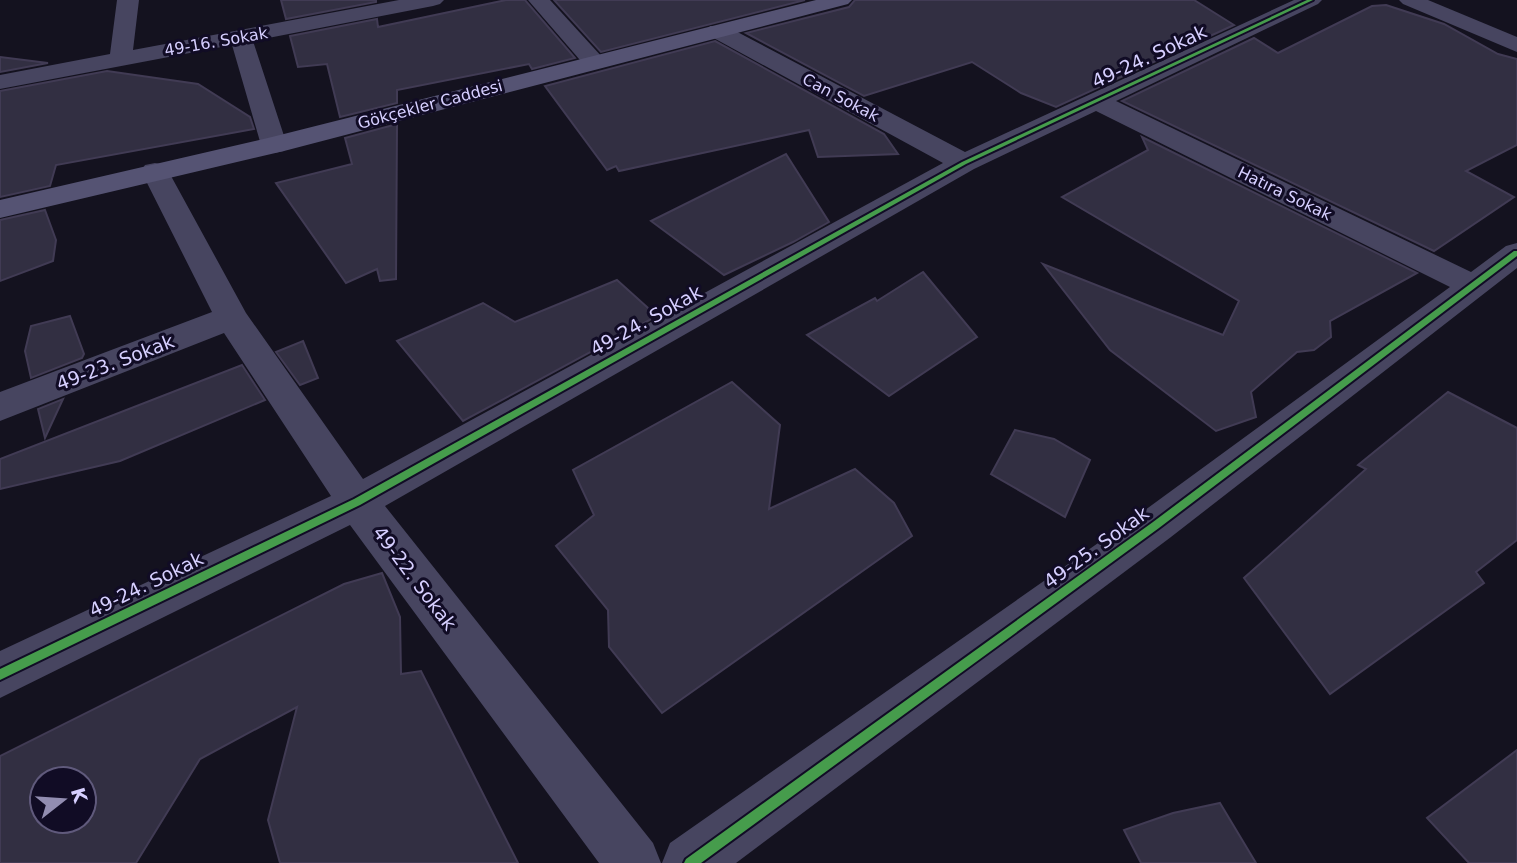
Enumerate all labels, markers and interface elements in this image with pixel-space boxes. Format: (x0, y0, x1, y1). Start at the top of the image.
street label: 49-24. Sokak (1088, 20, 1210, 92)
street label: 49-16. Sokak (163, 23, 270, 60)
street label: Can Sokak (799, 69, 883, 126)
street label: Gökçekler Caddesi (356, 76, 505, 133)
street label: Hatıra Sokak (1235, 163, 1335, 225)
street label: 49-24. Sokak (586, 280, 706, 360)
street label: 49-23. Sokak (53, 329, 177, 395)
street label: 49-25. Sokak (1039, 502, 1153, 592)
street label: 49-22. Sokak (369, 522, 461, 634)
street label: 49-24. Sokak (85, 547, 207, 621)
north arrow (28, 765, 98, 835)
text: K (67, 785, 92, 807)

